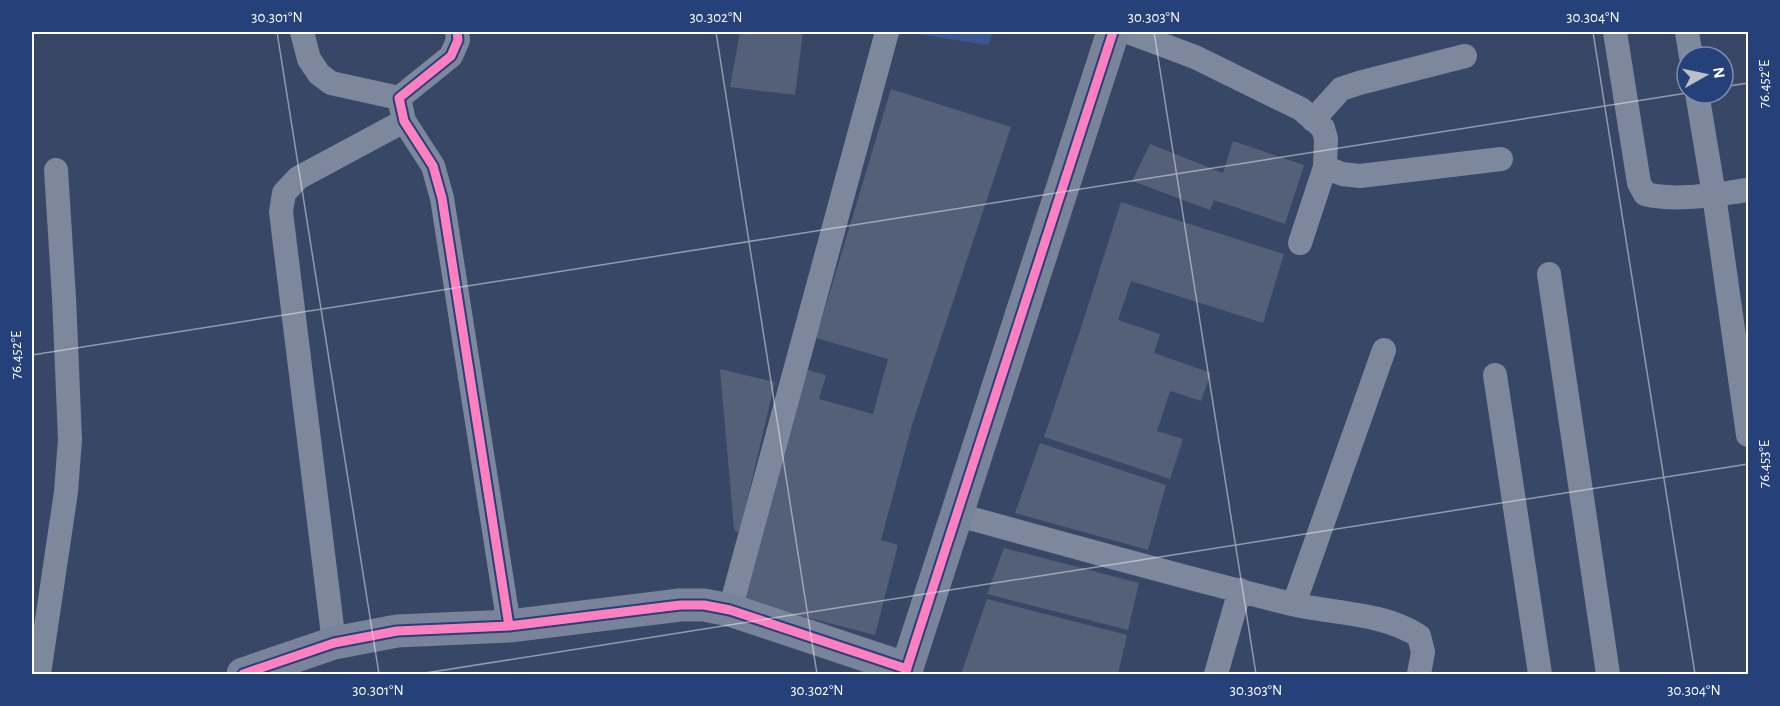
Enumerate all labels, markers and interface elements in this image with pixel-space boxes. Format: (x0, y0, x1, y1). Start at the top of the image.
text: 30.301°N (251, 10, 303, 25)
text: 30.302°N (689, 10, 743, 25)
text: 30.303°N (1128, 10, 1180, 25)
text: 30.304°N (1566, 10, 1620, 25)
north arrow (1675, 45, 1735, 105)
text: 76.452°E (1757, 60, 1772, 108)
text: N (1710, 66, 1728, 80)
text: 76.452°E (9, 331, 24, 379)
text: 76.453°E (1757, 440, 1772, 488)
text: 30.301°N (352, 683, 404, 698)
text: 30.302°N (790, 683, 844, 698)
text: 30.303°N (1230, 683, 1282, 698)
text: 30.304°N (1667, 683, 1721, 698)

